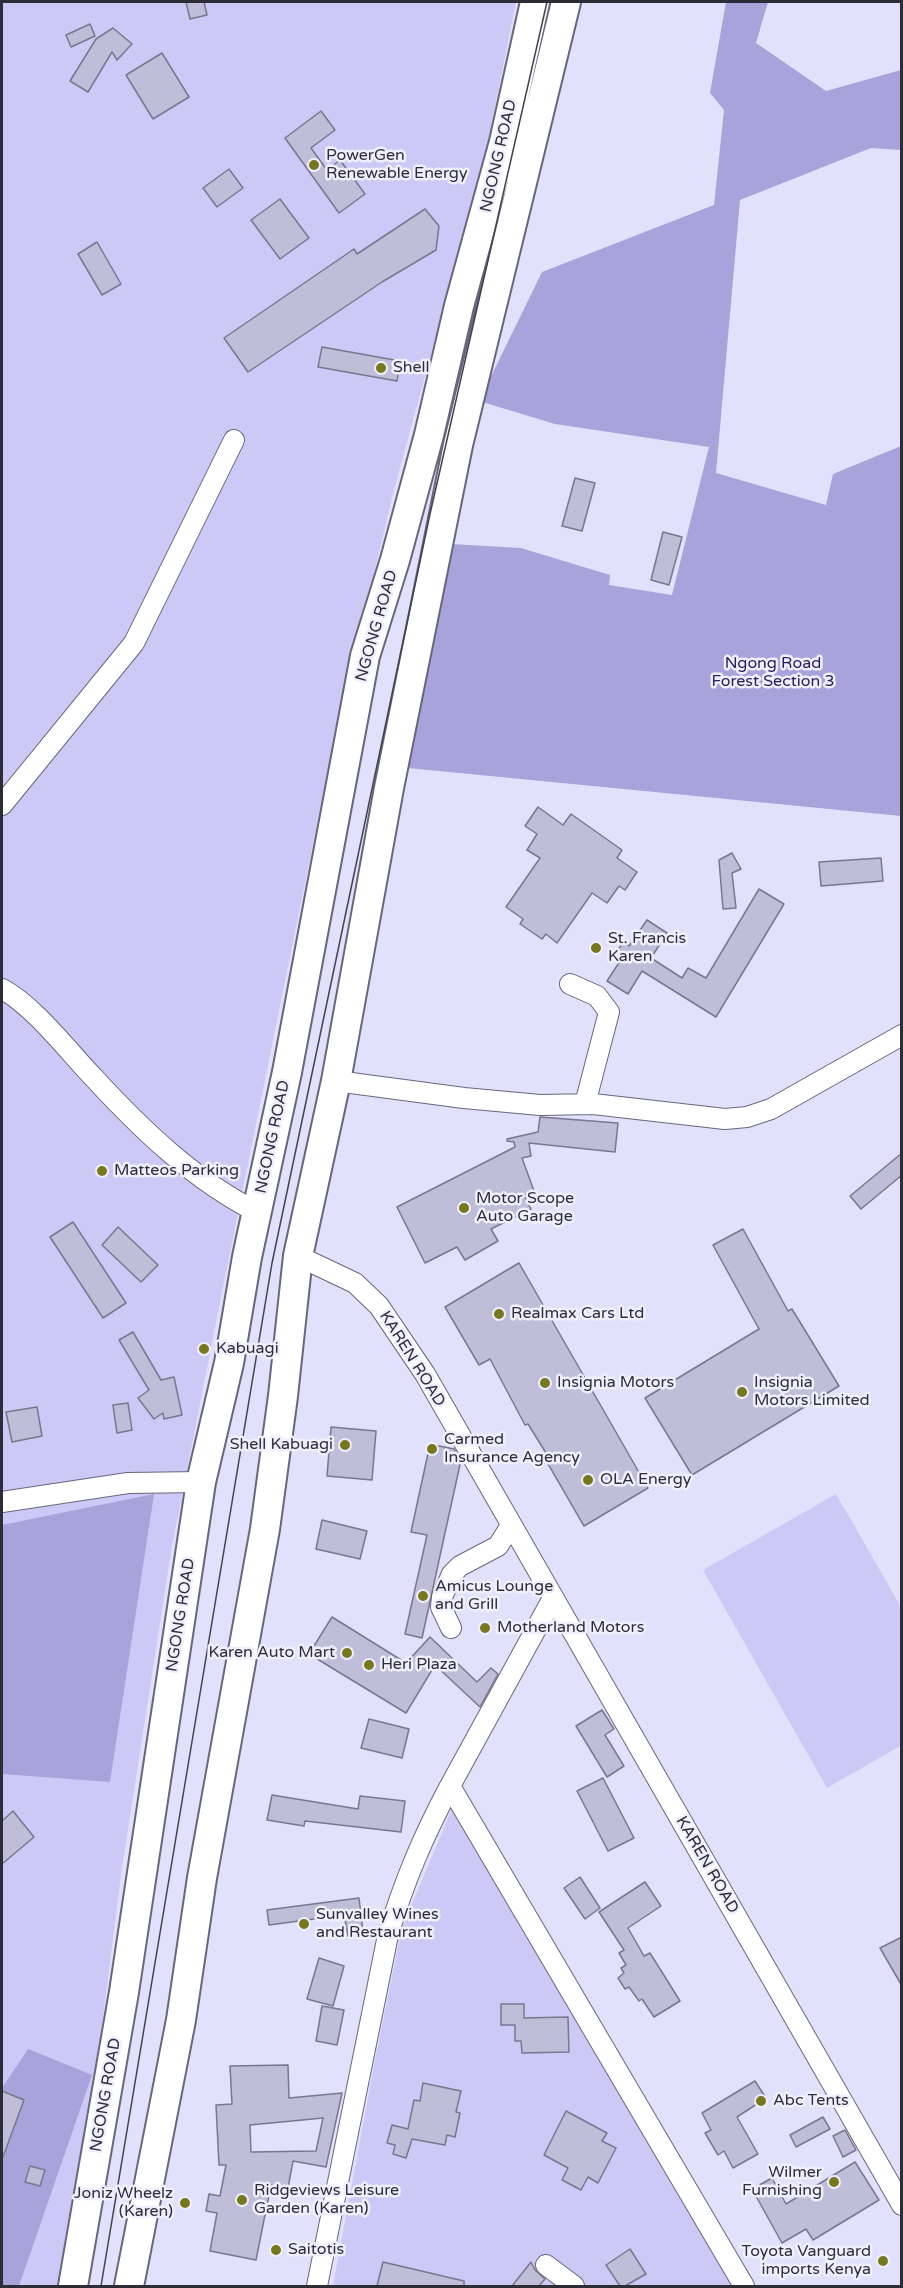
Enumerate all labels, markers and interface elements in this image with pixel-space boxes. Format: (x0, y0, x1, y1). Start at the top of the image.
street label: NGONG ROAD (477, 98, 521, 214)
place label: PowerGen Renewable Energy (326, 146, 468, 184)
marker: PowerGen Renewable Energy (307, 158, 321, 172)
place label: Shell (393, 358, 429, 378)
marker: Shell (374, 361, 388, 375)
street label: NGONG ROAD (352, 568, 402, 684)
park label: Ngong Road Forest Section 3 (712, 654, 834, 692)
place label: St. Francis Karen (608, 929, 686, 967)
marker: St. Francis Karen (589, 941, 603, 955)
street label: NGONG ROAD (252, 1079, 294, 1195)
place label: Matteos Parking (114, 1161, 239, 1181)
marker: Matteos Parking (95, 1164, 109, 1178)
place label: Motor Scope Auto Garage (476, 1189, 574, 1227)
marker: Motor Scope Auto Garage (457, 1201, 471, 1215)
place label: Realmax Cars Ltd (511, 1304, 644, 1324)
marker: Realmax Cars Ltd (492, 1307, 506, 1321)
street label: KAREN ROAD (375, 1308, 449, 1410)
place label: Kabuagi (216, 1339, 279, 1359)
marker: Kabuagi (197, 1342, 211, 1356)
place label: Insignia Motors (557, 1373, 674, 1393)
place label: Insignia Motors Limited (754, 1373, 870, 1411)
marker: Insignia Motors (538, 1376, 552, 1390)
marker: Insignia Motors Limited (735, 1385, 749, 1399)
place label: Carmed Insurance Agency (444, 1430, 580, 1468)
place label: Shell Kabuagi (230, 1435, 333, 1455)
marker: Shell Kabuagi (338, 1438, 352, 1452)
marker: Carmed Insurance Agency (425, 1442, 439, 1456)
place label: OLA Energy (600, 1470, 691, 1490)
marker: OLA Energy (581, 1473, 595, 1487)
street label: NGONG ROAD (163, 1557, 199, 1673)
place label: Amicus Lounge and Grill (435, 1577, 553, 1615)
marker: Amicus Lounge and Grill (416, 1589, 430, 1603)
place label: Motherland Motors (497, 1618, 644, 1638)
marker: Motherland Motors (478, 1621, 492, 1635)
place label: Karen Auto Mart (208, 1643, 335, 1663)
marker: Karen Auto Mart (340, 1646, 354, 1660)
place label: Heri Plaza (381, 1655, 457, 1675)
marker: Heri Plaza (362, 1658, 376, 1672)
street label: KAREN ROAD (671, 1813, 743, 1917)
place label: Sunvalley Wines and Restaurant (316, 1905, 439, 1943)
marker: Sunvalley Wines and Restaurant (297, 1917, 311, 1931)
street label: NGONG ROAD (87, 2037, 125, 2153)
place label: Abc Tents (773, 2091, 849, 2111)
marker: Abc Tents (754, 2094, 768, 2108)
place label: Wilmer Furnishing (742, 2163, 822, 2201)
marker: Wilmer Furnishing (827, 2175, 841, 2189)
place label: Ridgeviews Leisure Garden (Karen) (254, 2181, 399, 2219)
place label: Joniz Wheelz (Karen) (74, 2184, 173, 2222)
marker: Ridgeviews Leisure Garden (Karen) (235, 2193, 249, 2207)
marker: Joniz Wheelz (Karen) (178, 2196, 192, 2210)
place label: Saitotis (288, 2240, 344, 2260)
place label: Toyota Vanguard imports Kenya (741, 2242, 871, 2280)
marker: Saitotis (269, 2243, 283, 2257)
marker: Toyota Vanguard imports Kenya (876, 2254, 890, 2268)

